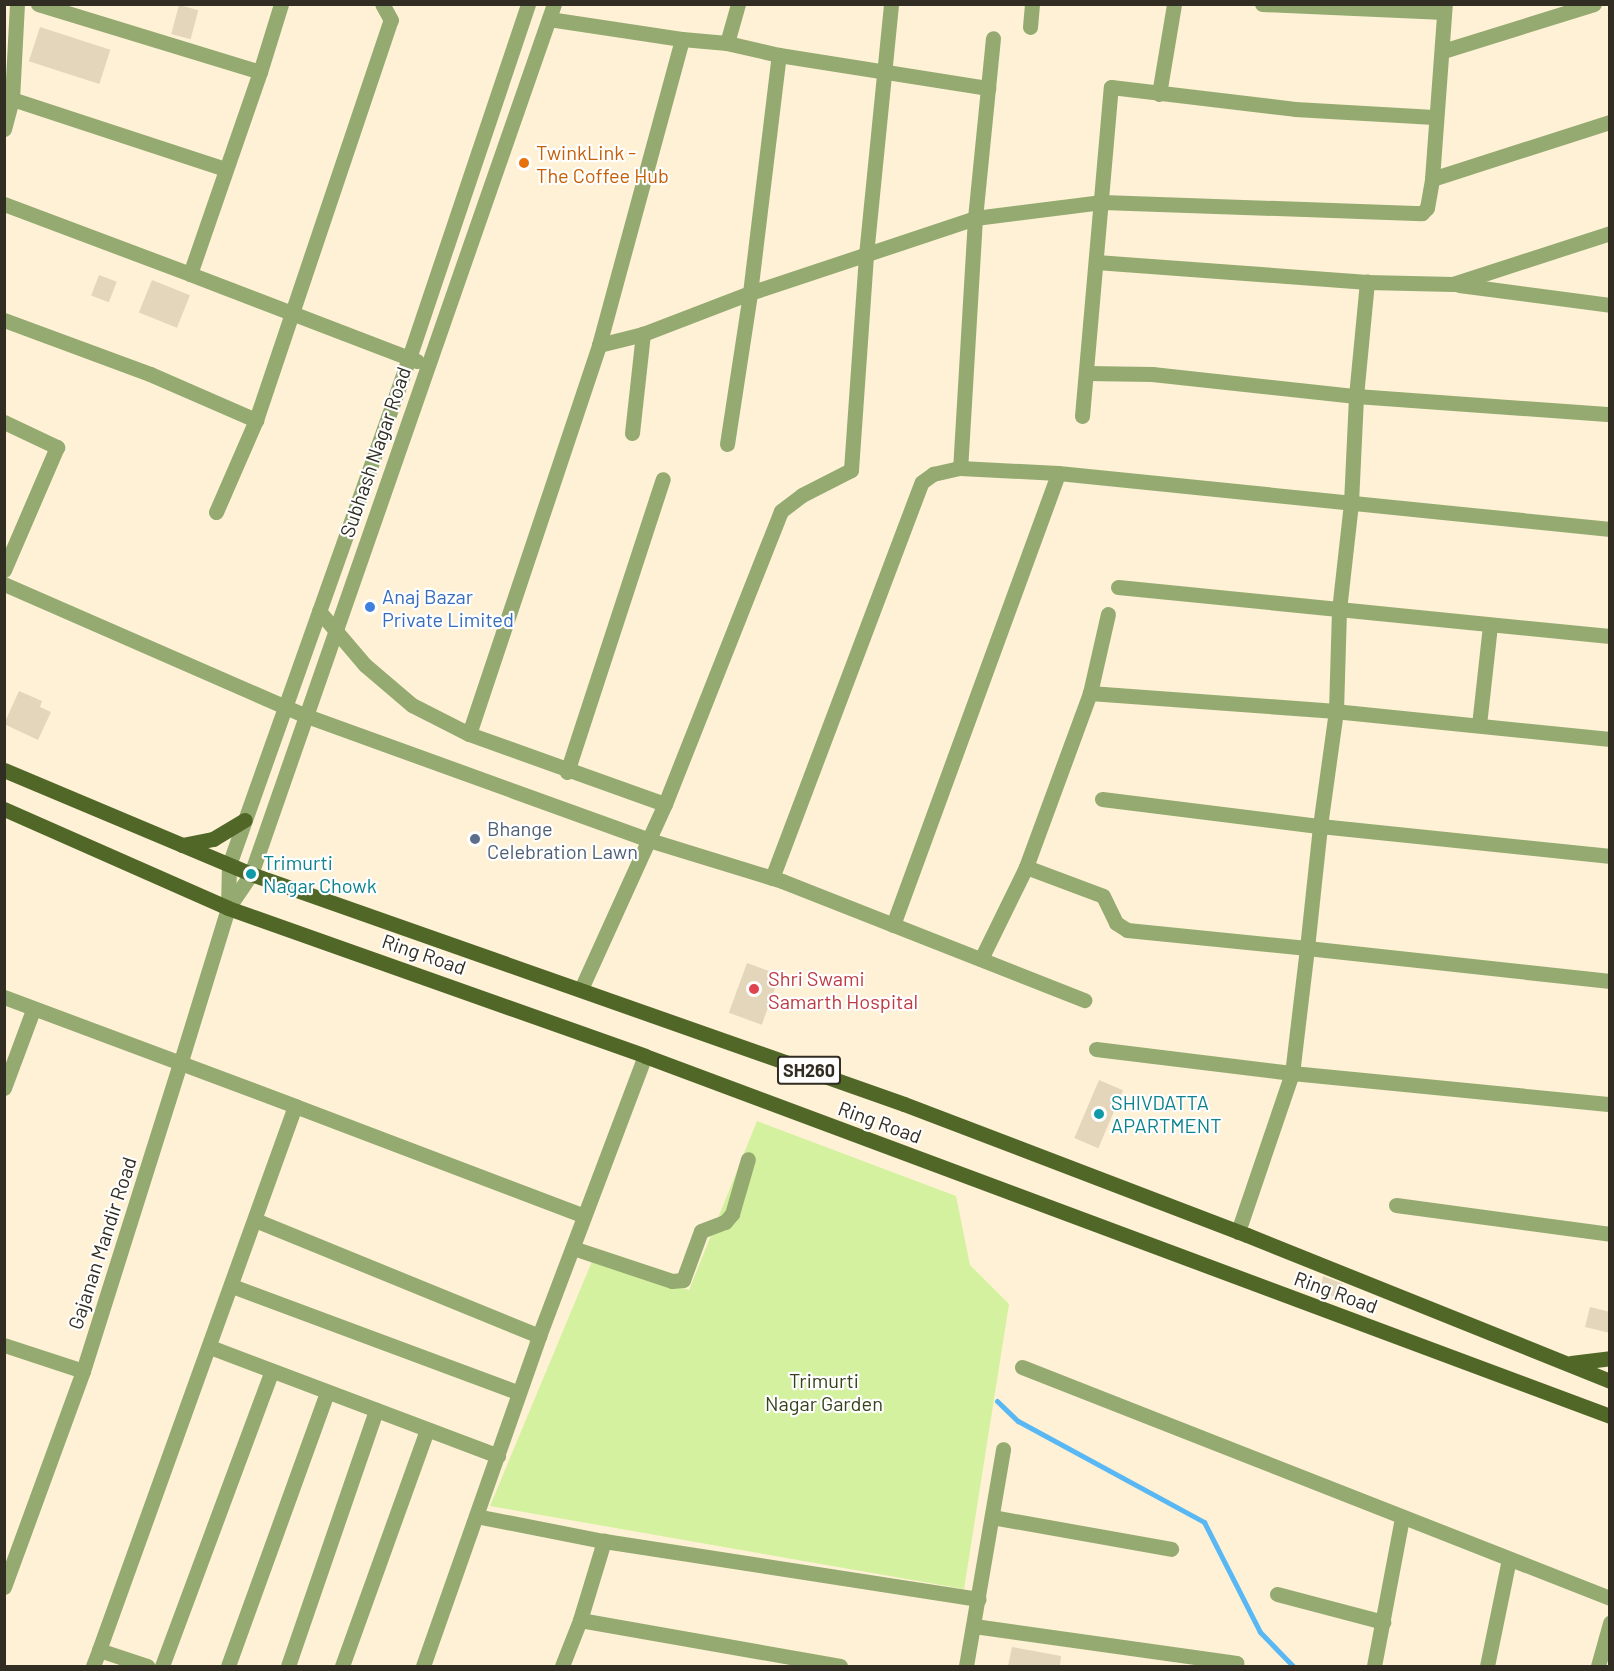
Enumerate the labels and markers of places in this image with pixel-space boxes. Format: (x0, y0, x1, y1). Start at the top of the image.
place label: TwinkLink - The Coffee Hub (536, 140, 669, 187)
marker: TwinkLink - The Coffee Hub (517, 156, 531, 170)
place label: Anaj Bazar Private Limited (382, 584, 514, 631)
marker: Anaj Bazar Private Limited (363, 600, 377, 614)
place label: Bhange Celebration Lawn (487, 816, 638, 863)
marker: Bhange Celebration Lawn (468, 832, 482, 846)
place label: Trimurti Nagar Chowk (263, 850, 377, 897)
marker: Trimurti Nagar Chowk (244, 867, 258, 881)
place label: Shri Swami Samarth Hospital (768, 966, 918, 1013)
marker: Shri Swami Samarth Hospital (745, 980, 763, 998)
place label: SHIVDATTA APARTMENT (1111, 1090, 1222, 1137)
marker: SHIVDATTA APARTMENT (1092, 1107, 1106, 1121)

